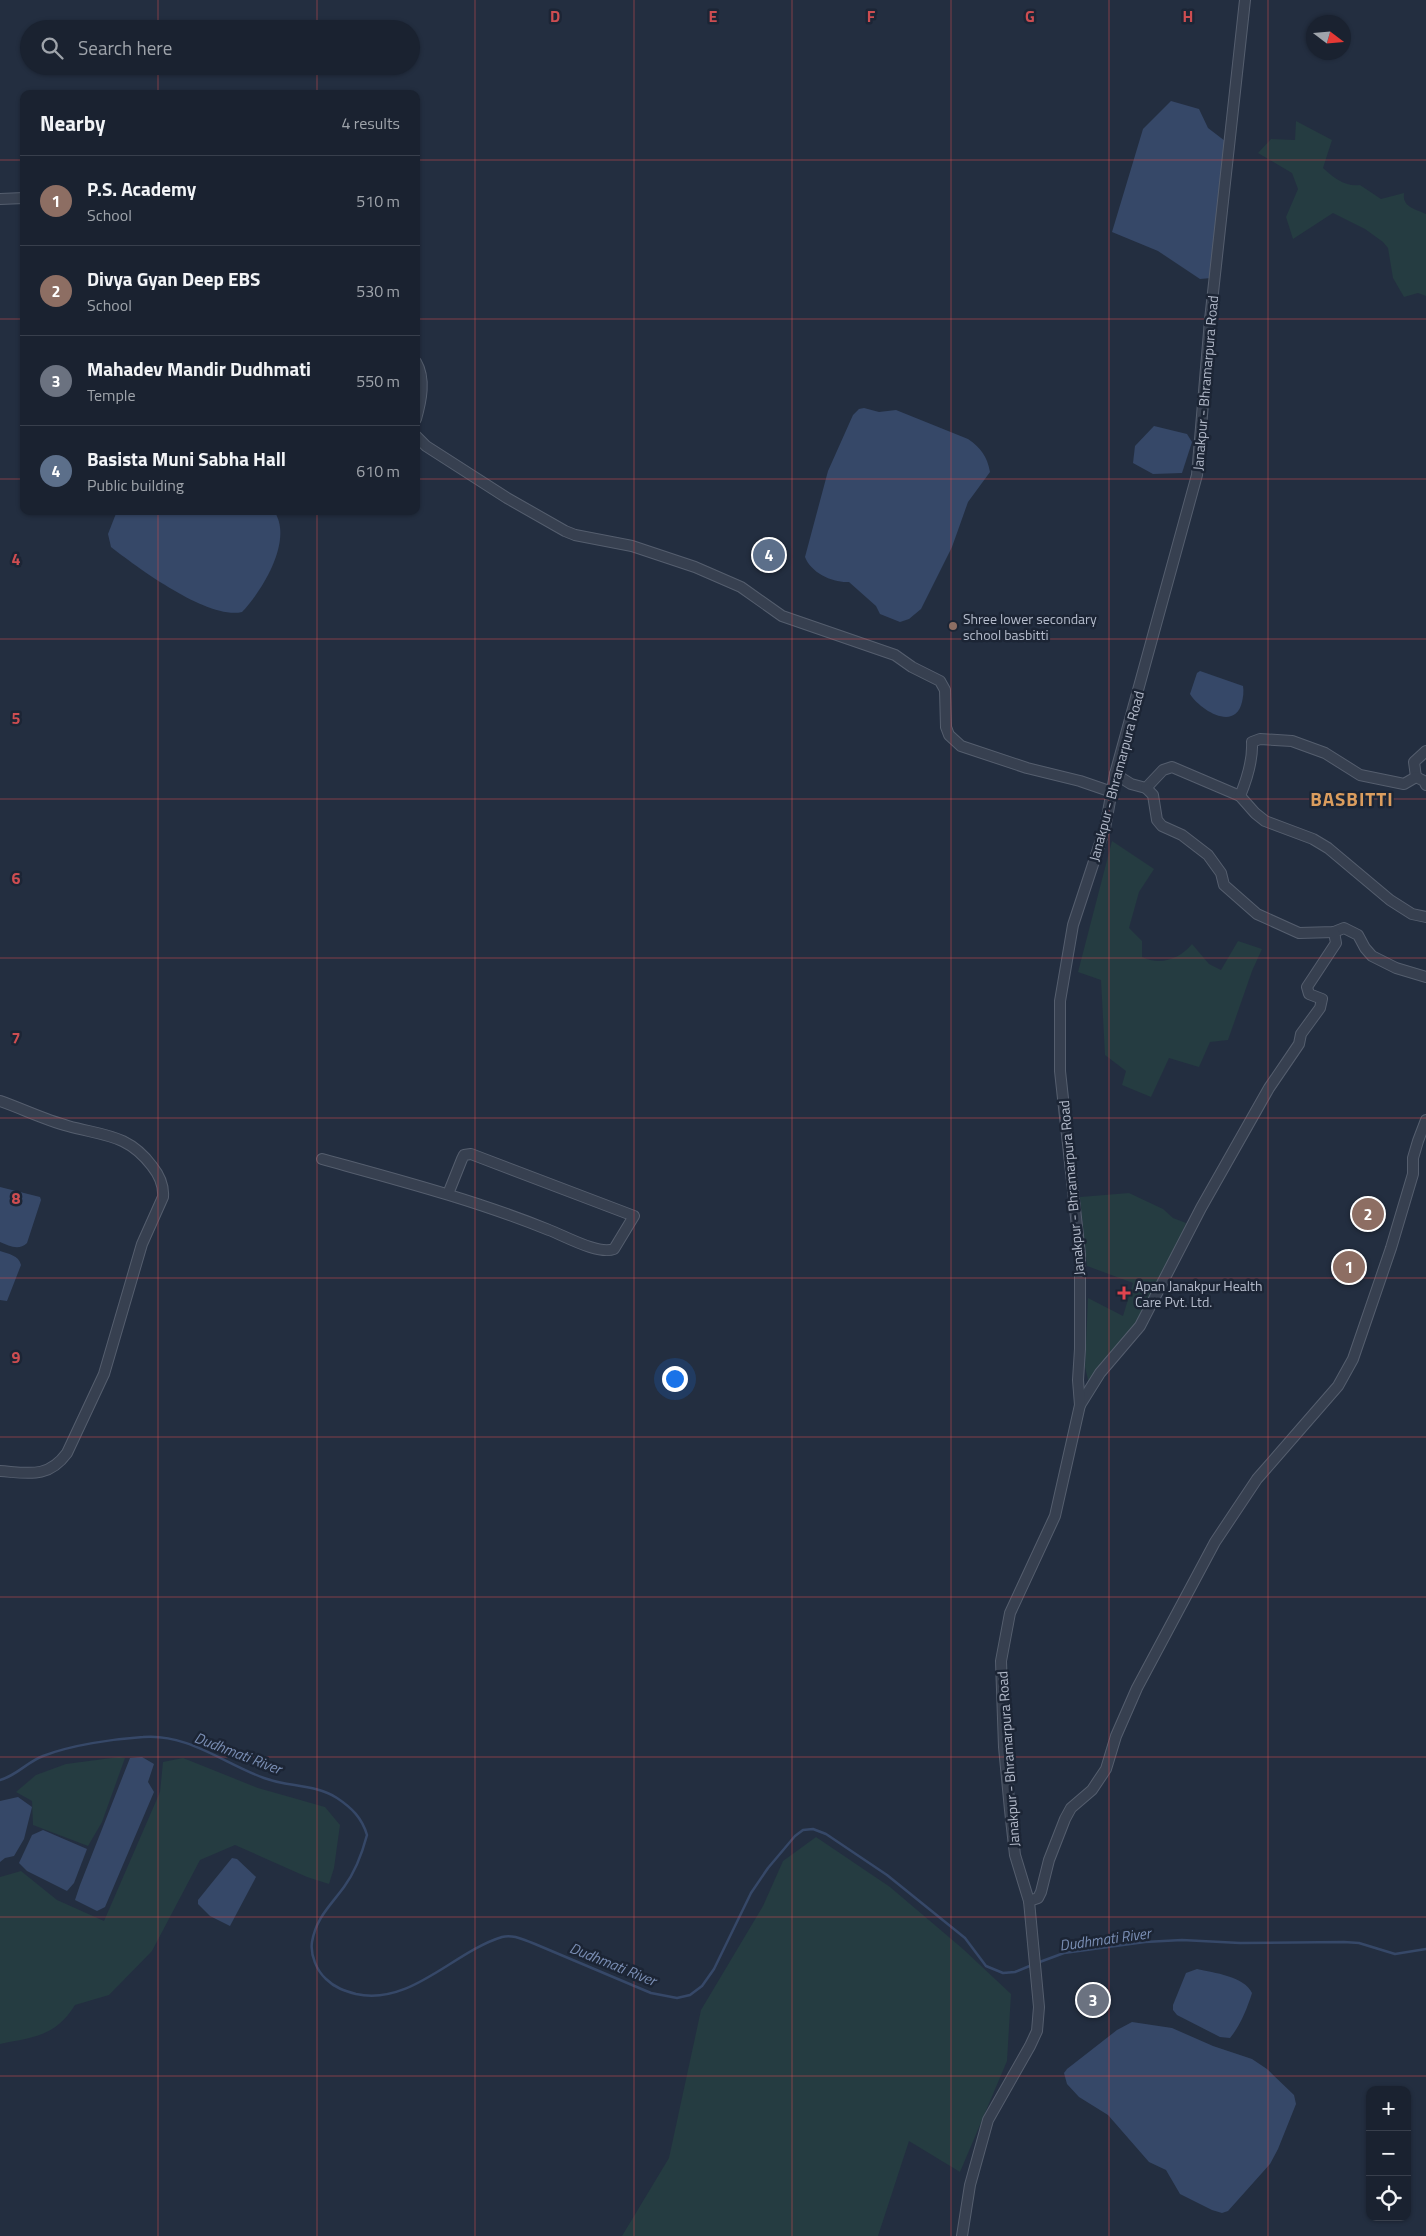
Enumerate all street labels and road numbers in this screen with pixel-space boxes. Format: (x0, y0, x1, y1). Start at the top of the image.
street label: Janakpur - Bhramarpura Road (1187, 294, 1223, 472)
street label: Janakpur - Bhramarpura Road (1083, 688, 1149, 864)
street label: Janakpur - Bhramarpura Road (1053, 1099, 1089, 1277)
street label: Janakpur - Bhramarpura Road (991, 1671, 1025, 1847)

